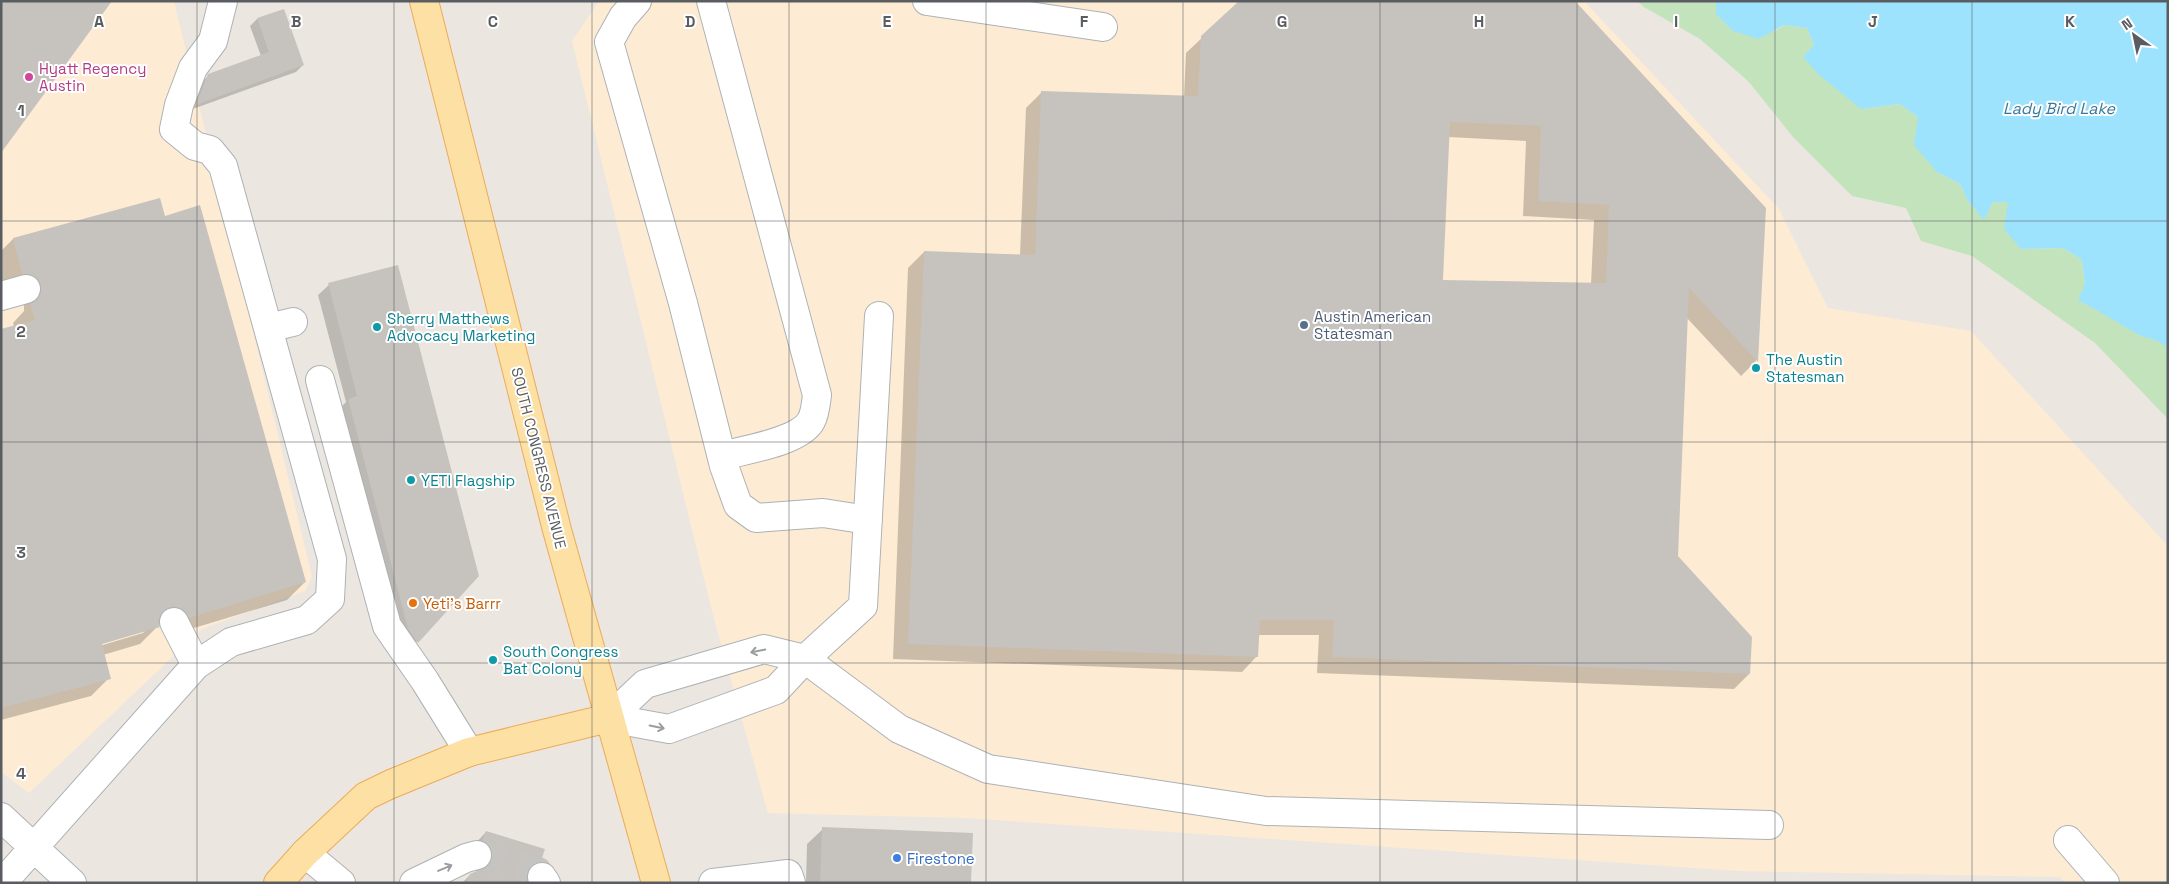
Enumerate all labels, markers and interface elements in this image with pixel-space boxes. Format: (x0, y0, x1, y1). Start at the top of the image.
north arrow (2109, 10, 2159, 60)
text: A (94, 11, 104, 32)
text: B (291, 11, 301, 32)
text: C (488, 11, 498, 32)
text: D (685, 11, 695, 32)
text: E (883, 11, 892, 32)
text: F (1080, 11, 1089, 32)
text: G (1277, 11, 1287, 32)
text: H (1474, 11, 1484, 32)
text: I (1674, 11, 1678, 32)
text: J (1868, 11, 1878, 32)
text: K (2065, 11, 2075, 32)
text: N (2118, 14, 2136, 34)
place label: Hyatt Regency Austin (39, 59, 146, 95)
marker: Hyatt Regency Austin (23, 71, 35, 83)
water label: Lady Bird Lake (2003, 98, 2116, 119)
text: 1 (17, 100, 25, 121)
place label: Austin American Statesman (1314, 307, 1431, 343)
place label: Sherry Matthews Advocacy Marketing (387, 309, 535, 345)
marker: Austin American Statesman (1298, 319, 1310, 331)
text: 2 (16, 321, 26, 342)
marker: Sherry Matthews Advocacy Marketing (371, 321, 383, 333)
place label: The Austin Statesman (1766, 350, 1844, 386)
marker: The Austin Statesman (1750, 362, 1762, 374)
street label: SOUTH CONGRESS AVENUE (507, 365, 571, 551)
place label: YETI Flagship (421, 471, 515, 490)
marker: YETI Flagship (405, 474, 417, 486)
text: 3 (16, 542, 26, 563)
place label: Yeti's Barrr (423, 594, 501, 613)
marker: Yeti's Barrr (407, 597, 419, 609)
place label: South Congress Bat Colony (503, 642, 618, 678)
one-way arrow (750, 647, 766, 657)
marker: South Congress Bat Colony (487, 654, 499, 666)
one-way arrow (648, 723, 664, 732)
text: 4 (16, 763, 26, 784)
place label: Firestone (907, 849, 975, 868)
marker: Firestone (891, 852, 903, 864)
one-way arrow (437, 862, 452, 872)

